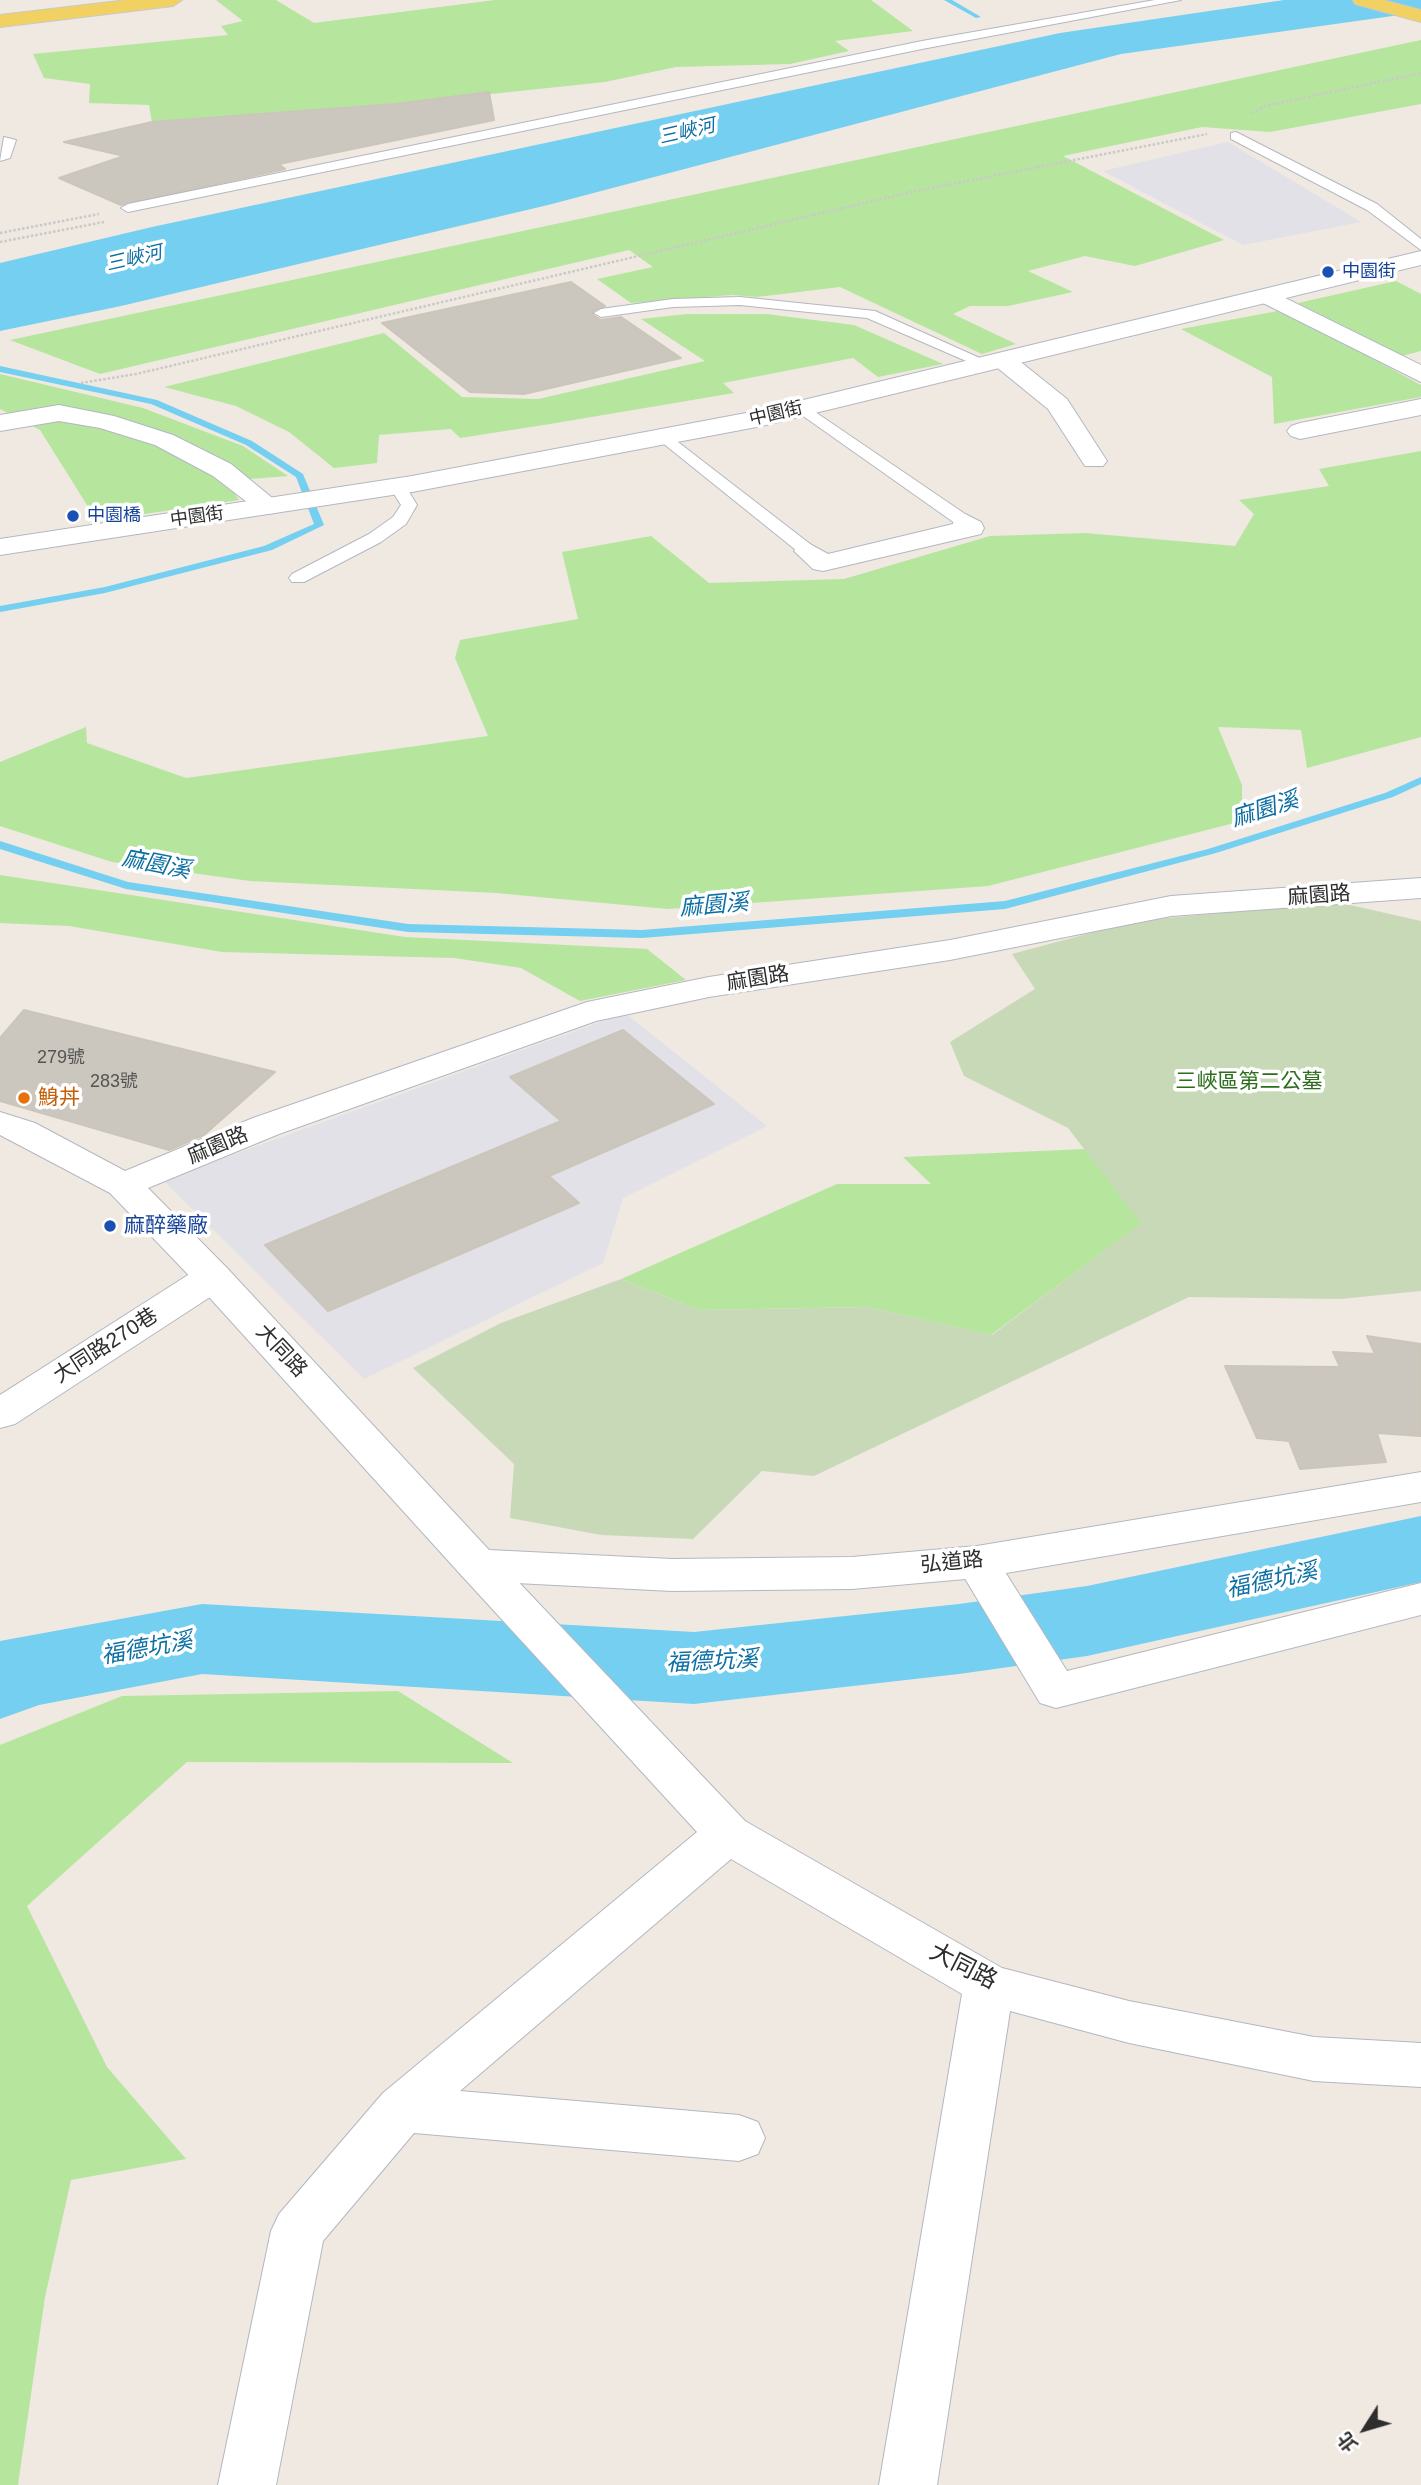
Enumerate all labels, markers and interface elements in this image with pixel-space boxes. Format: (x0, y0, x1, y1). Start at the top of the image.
water label: 三峽河 (657, 114, 717, 150)
water label: 三峽河 (104, 241, 164, 277)
place label: 中園街 (1342, 261, 1396, 283)
marker: 中園街 (1320, 264, 1336, 280)
street label: 中園街 (747, 397, 805, 431)
street label: 中園街 (169, 503, 225, 531)
place label: 中園橋 (87, 505, 141, 527)
marker: 中園橋 (65, 508, 81, 524)
water label: 麻園溪 (1228, 787, 1302, 833)
water label: 麻園溪 (120, 845, 192, 885)
street label: 麻園路 (1287, 881, 1351, 911)
water label: 麻園溪 (678, 889, 750, 923)
street label: 麻園路 (725, 962, 791, 996)
house number: 279號 (37, 1047, 85, 1069)
park label: 三峽區第二公墓 (1176, 1069, 1322, 1095)
house number: 283號 (90, 1071, 138, 1093)
place label: 鯓丼 (38, 1085, 80, 1111)
marker: 鯓丼 (16, 1090, 32, 1106)
street label: 麻園路 (184, 1122, 252, 1170)
place label: 麻醉藥廠 (124, 1213, 208, 1239)
marker: 麻醉藥廠 (102, 1218, 118, 1234)
street label: 大同路270巷 (49, 1303, 163, 1389)
street label: 大同路 (250, 1319, 312, 1383)
street label: 弘道路 (919, 1547, 985, 1579)
water label: 福德坑溪 (1224, 1558, 1320, 1604)
water label: 福德坑溪 (99, 1627, 195, 1671)
water label: 福德坑溪 (665, 1646, 759, 1678)
street label: 大同路 (924, 1938, 1002, 1996)
north arrow (1330, 2394, 1400, 2464)
text: 北 (1334, 2428, 1362, 2456)

